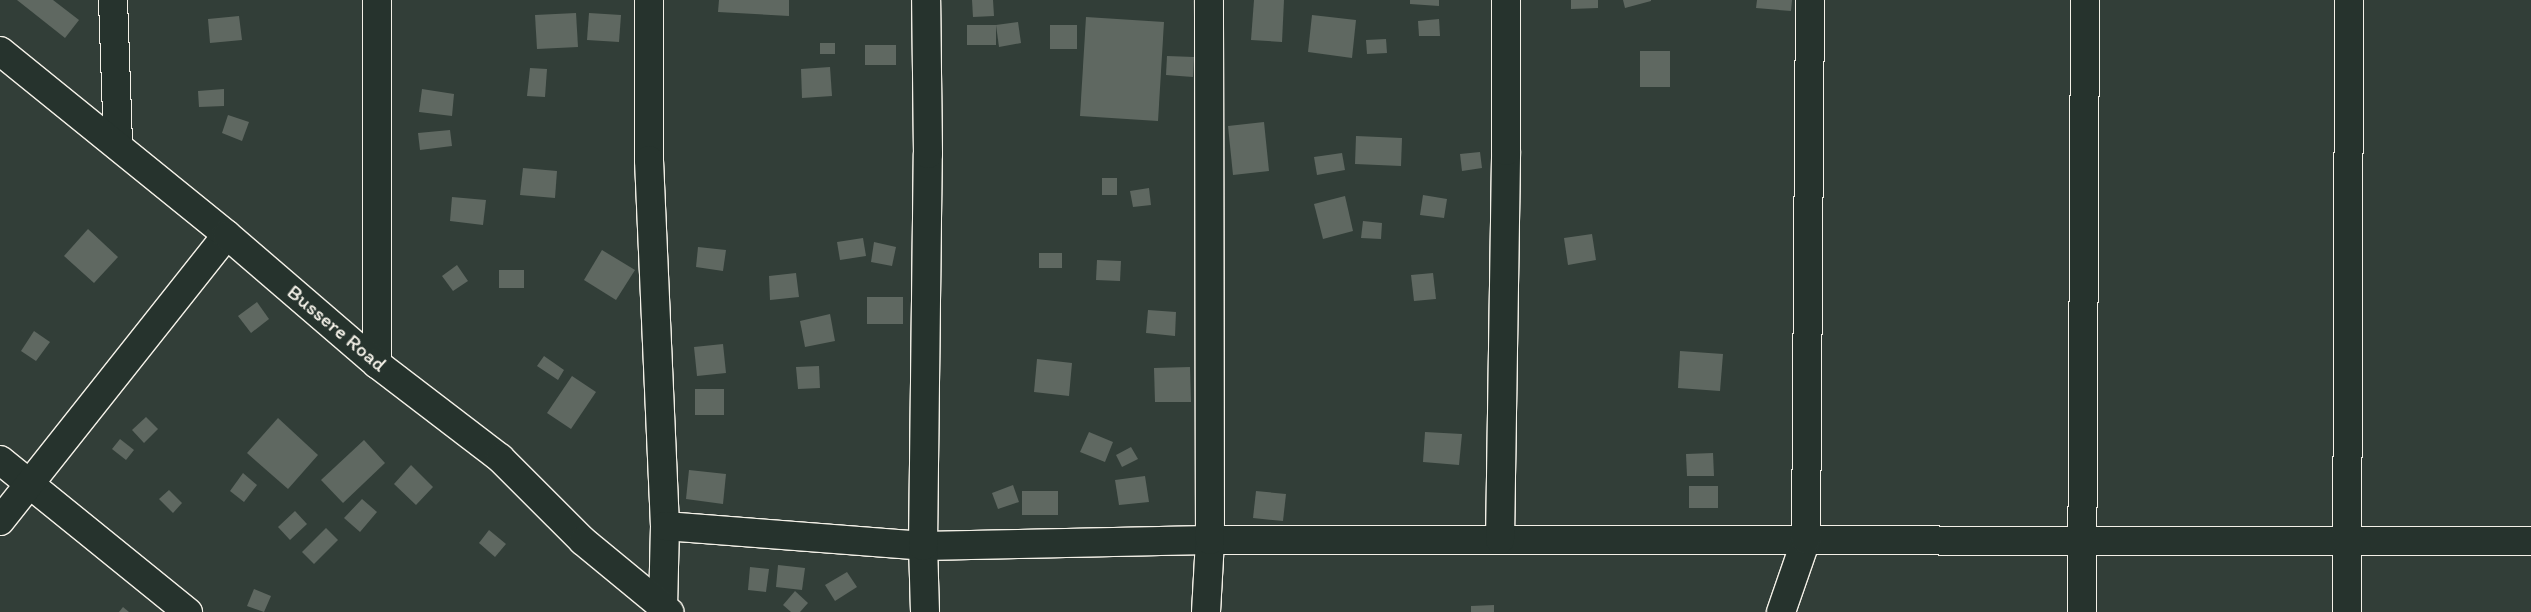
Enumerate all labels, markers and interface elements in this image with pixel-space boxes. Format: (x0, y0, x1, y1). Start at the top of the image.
street label: Bussere Road (282, 279, 392, 377)

